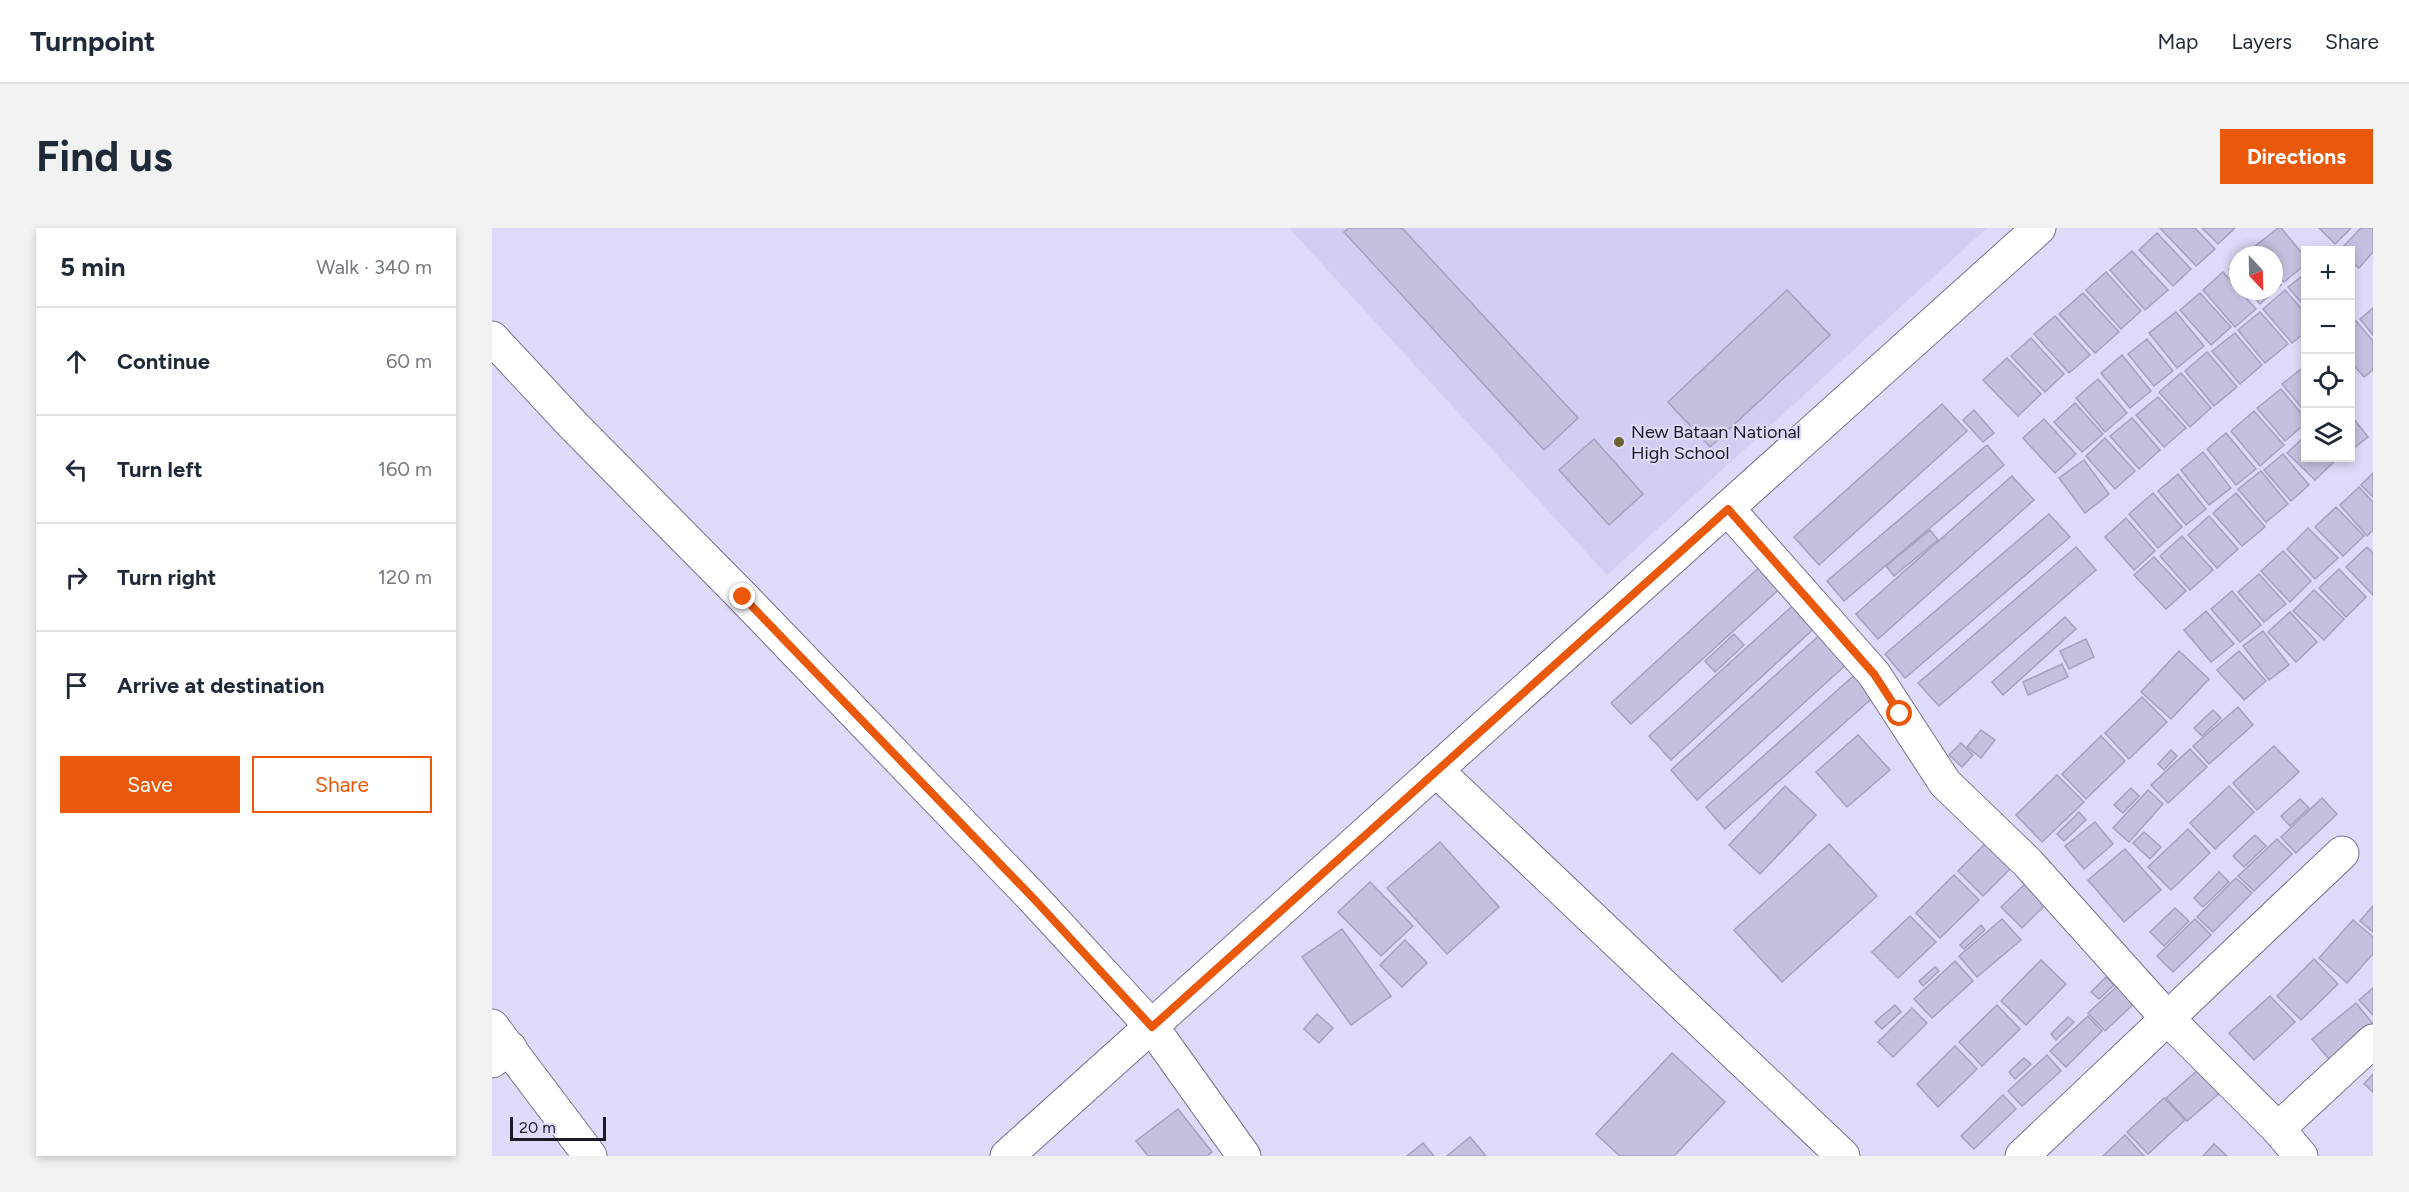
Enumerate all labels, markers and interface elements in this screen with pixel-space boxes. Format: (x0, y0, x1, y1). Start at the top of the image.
text: Turnpoint (30, 24, 155, 58)
text: Map (2158, 29, 2198, 54)
text: Layers (2231, 29, 2292, 54)
text: Share (2325, 29, 2379, 54)
button: Directions (2220, 129, 2373, 184)
text: Find us (36, 131, 173, 182)
north arrow (2229, 246, 2283, 300)
map controls (2301, 246, 2355, 462)
button: + (2301, 246, 2355, 300)
text: 5 min (60, 251, 126, 283)
text: Walk · 340 m (316, 255, 432, 279)
button: − (2301, 300, 2355, 354)
icon: ahead (60, 345, 93, 378)
text: Continue (117, 348, 210, 375)
text: 60 m (386, 349, 432, 373)
button: locate (2301, 354, 2355, 408)
button: layers (2301, 408, 2355, 462)
place label: New Bataan National High School (1631, 421, 1801, 464)
marker: New Bataan National High School (1612, 435, 1626, 449)
icon: left (60, 453, 93, 486)
text: Turn left (117, 456, 203, 483)
text: 160 m (378, 457, 432, 481)
icon: right (60, 561, 93, 594)
text: Turn right (117, 564, 216, 591)
text: 120 m (378, 565, 432, 589)
route end (729, 583, 755, 609)
icon: arrive (60, 669, 93, 702)
text: Arrive at destination (117, 672, 325, 699)
route start (1886, 700, 1912, 726)
button: Save (60, 756, 240, 813)
button: Share (252, 756, 432, 813)
scale bar (510, 1114, 606, 1142)
text: 20 m (519, 1118, 556, 1137)

